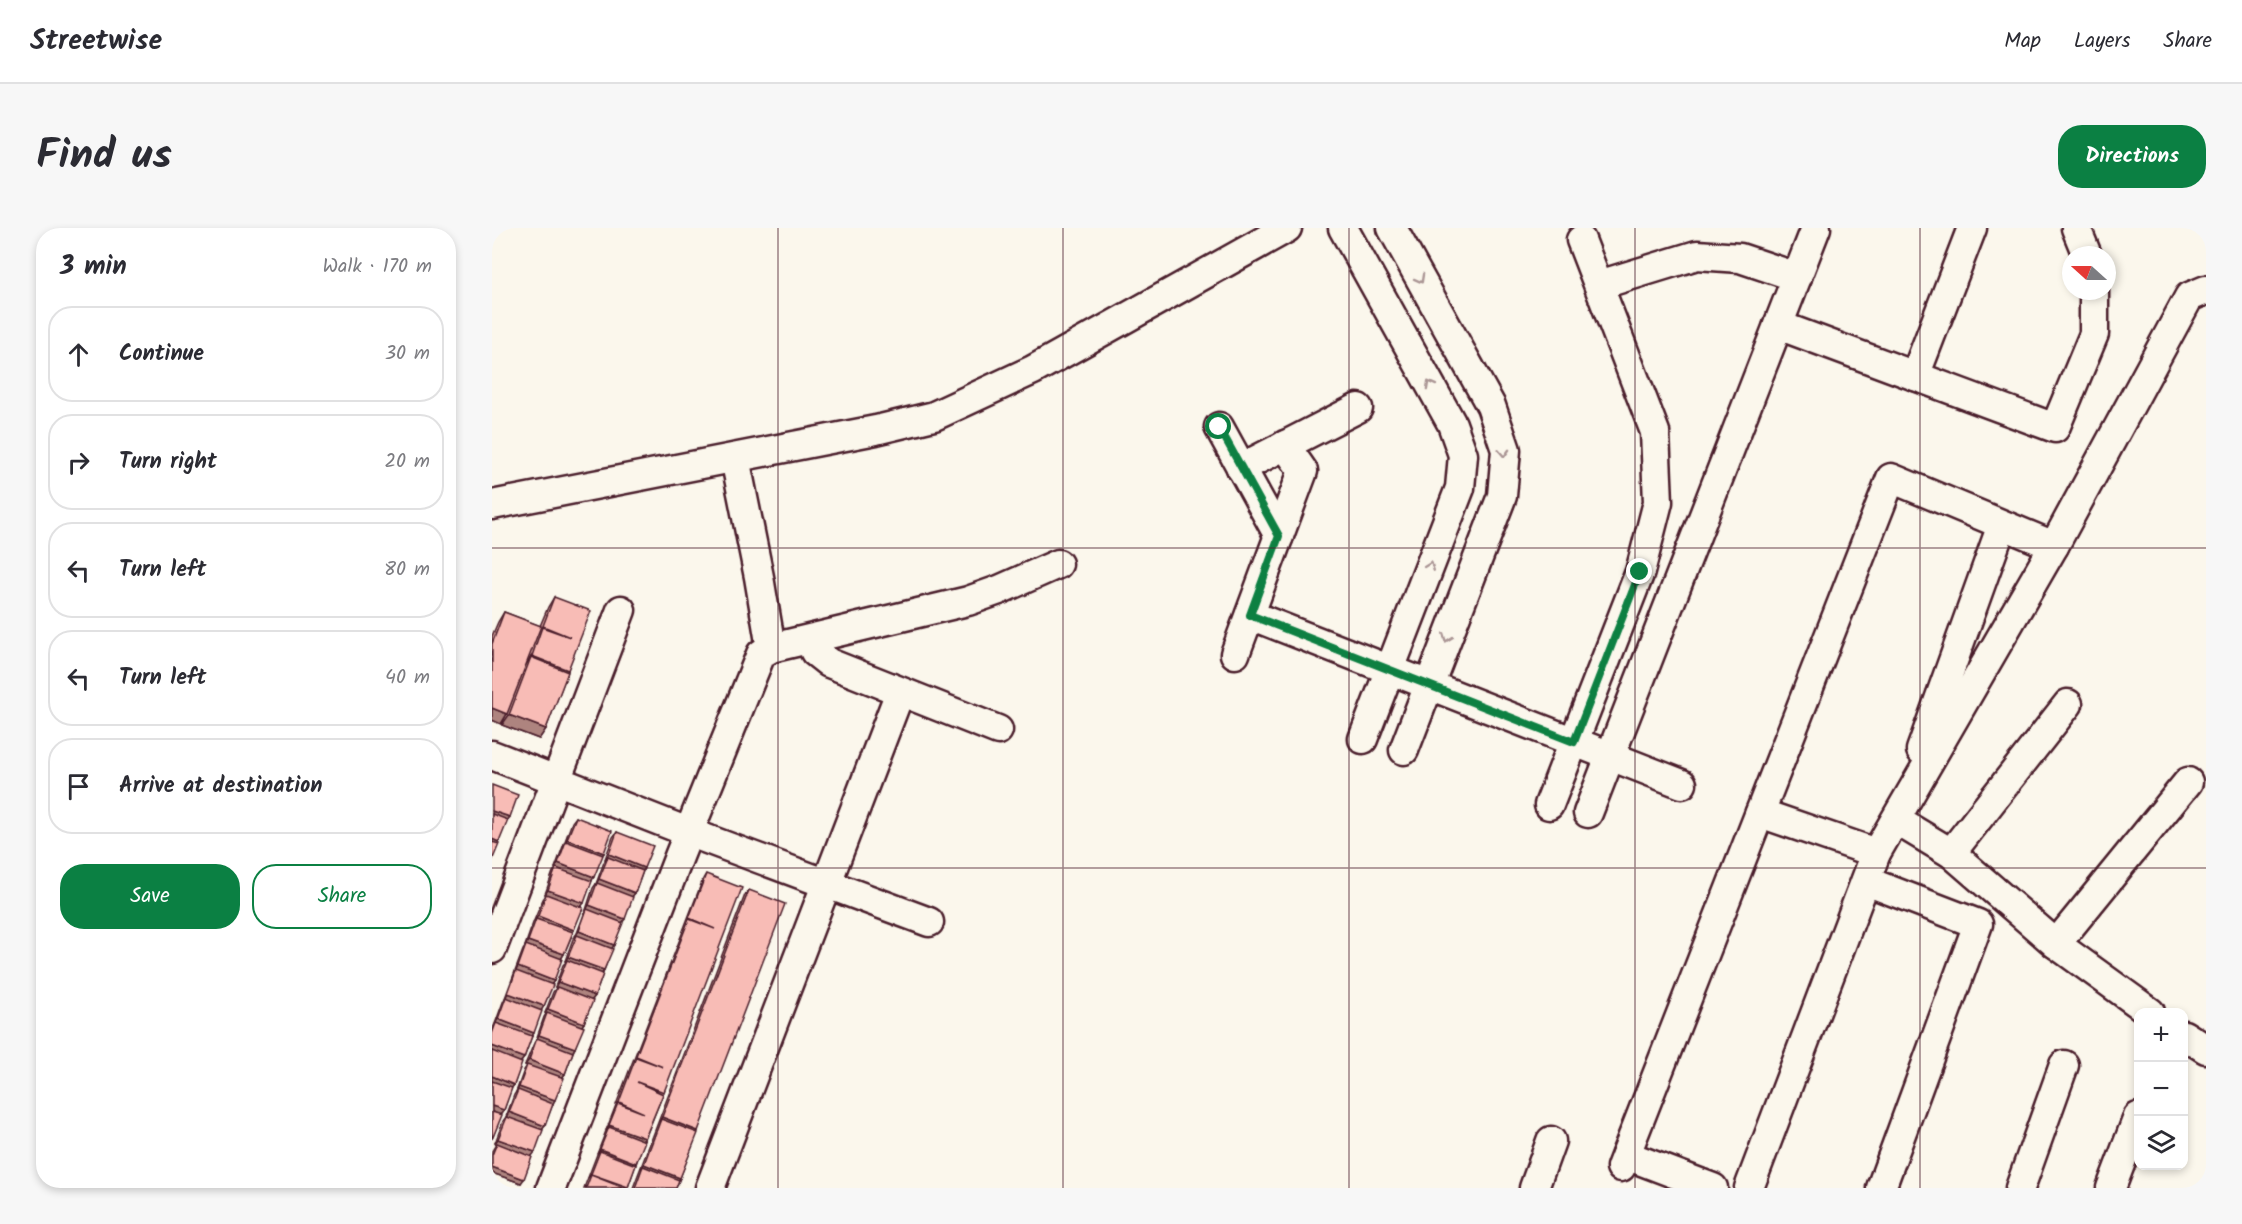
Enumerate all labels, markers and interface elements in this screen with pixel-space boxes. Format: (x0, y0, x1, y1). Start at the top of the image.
text: Streetwise (30, 19, 162, 64)
text: Map (2004, 25, 2041, 58)
text: Layers (2074, 25, 2130, 58)
text: Share (2163, 25, 2212, 58)
text: Find us (36, 123, 172, 190)
button: Directions (2058, 125, 2206, 188)
text: 3 min (60, 246, 127, 288)
north arrow (2062, 246, 2116, 300)
text: Walk · 170 m (322, 251, 432, 283)
one-way arrow (1413, 273, 1424, 283)
text: Continue (119, 337, 204, 372)
icon: ahead (62, 338, 95, 371)
text: 30 m (385, 338, 430, 370)
one-way arrow (1426, 380, 1438, 391)
route start (1205, 413, 1231, 439)
text: Turn right (119, 445, 217, 480)
icon: right (62, 446, 95, 479)
text: 20 m (384, 446, 430, 478)
one-way arrow (1498, 449, 1511, 458)
text: Turn left (119, 553, 206, 588)
icon: left (62, 554, 95, 587)
text: 80 m (384, 554, 430, 586)
route end (1626, 558, 1652, 584)
one-way arrow (1422, 562, 1435, 572)
one-way arrow (1442, 632, 1455, 643)
text: Turn left (119, 661, 206, 696)
icon: left (62, 662, 95, 695)
text: 40 m (385, 662, 430, 694)
text: Arrive at destination (119, 769, 322, 804)
icon: arrive (62, 770, 95, 803)
button: Save (60, 864, 240, 929)
button: Share (252, 864, 432, 929)
map controls (2134, 1008, 2188, 1170)
button: + (2134, 1008, 2188, 1062)
button: − (2134, 1062, 2188, 1116)
button: layers (2134, 1116, 2188, 1170)

